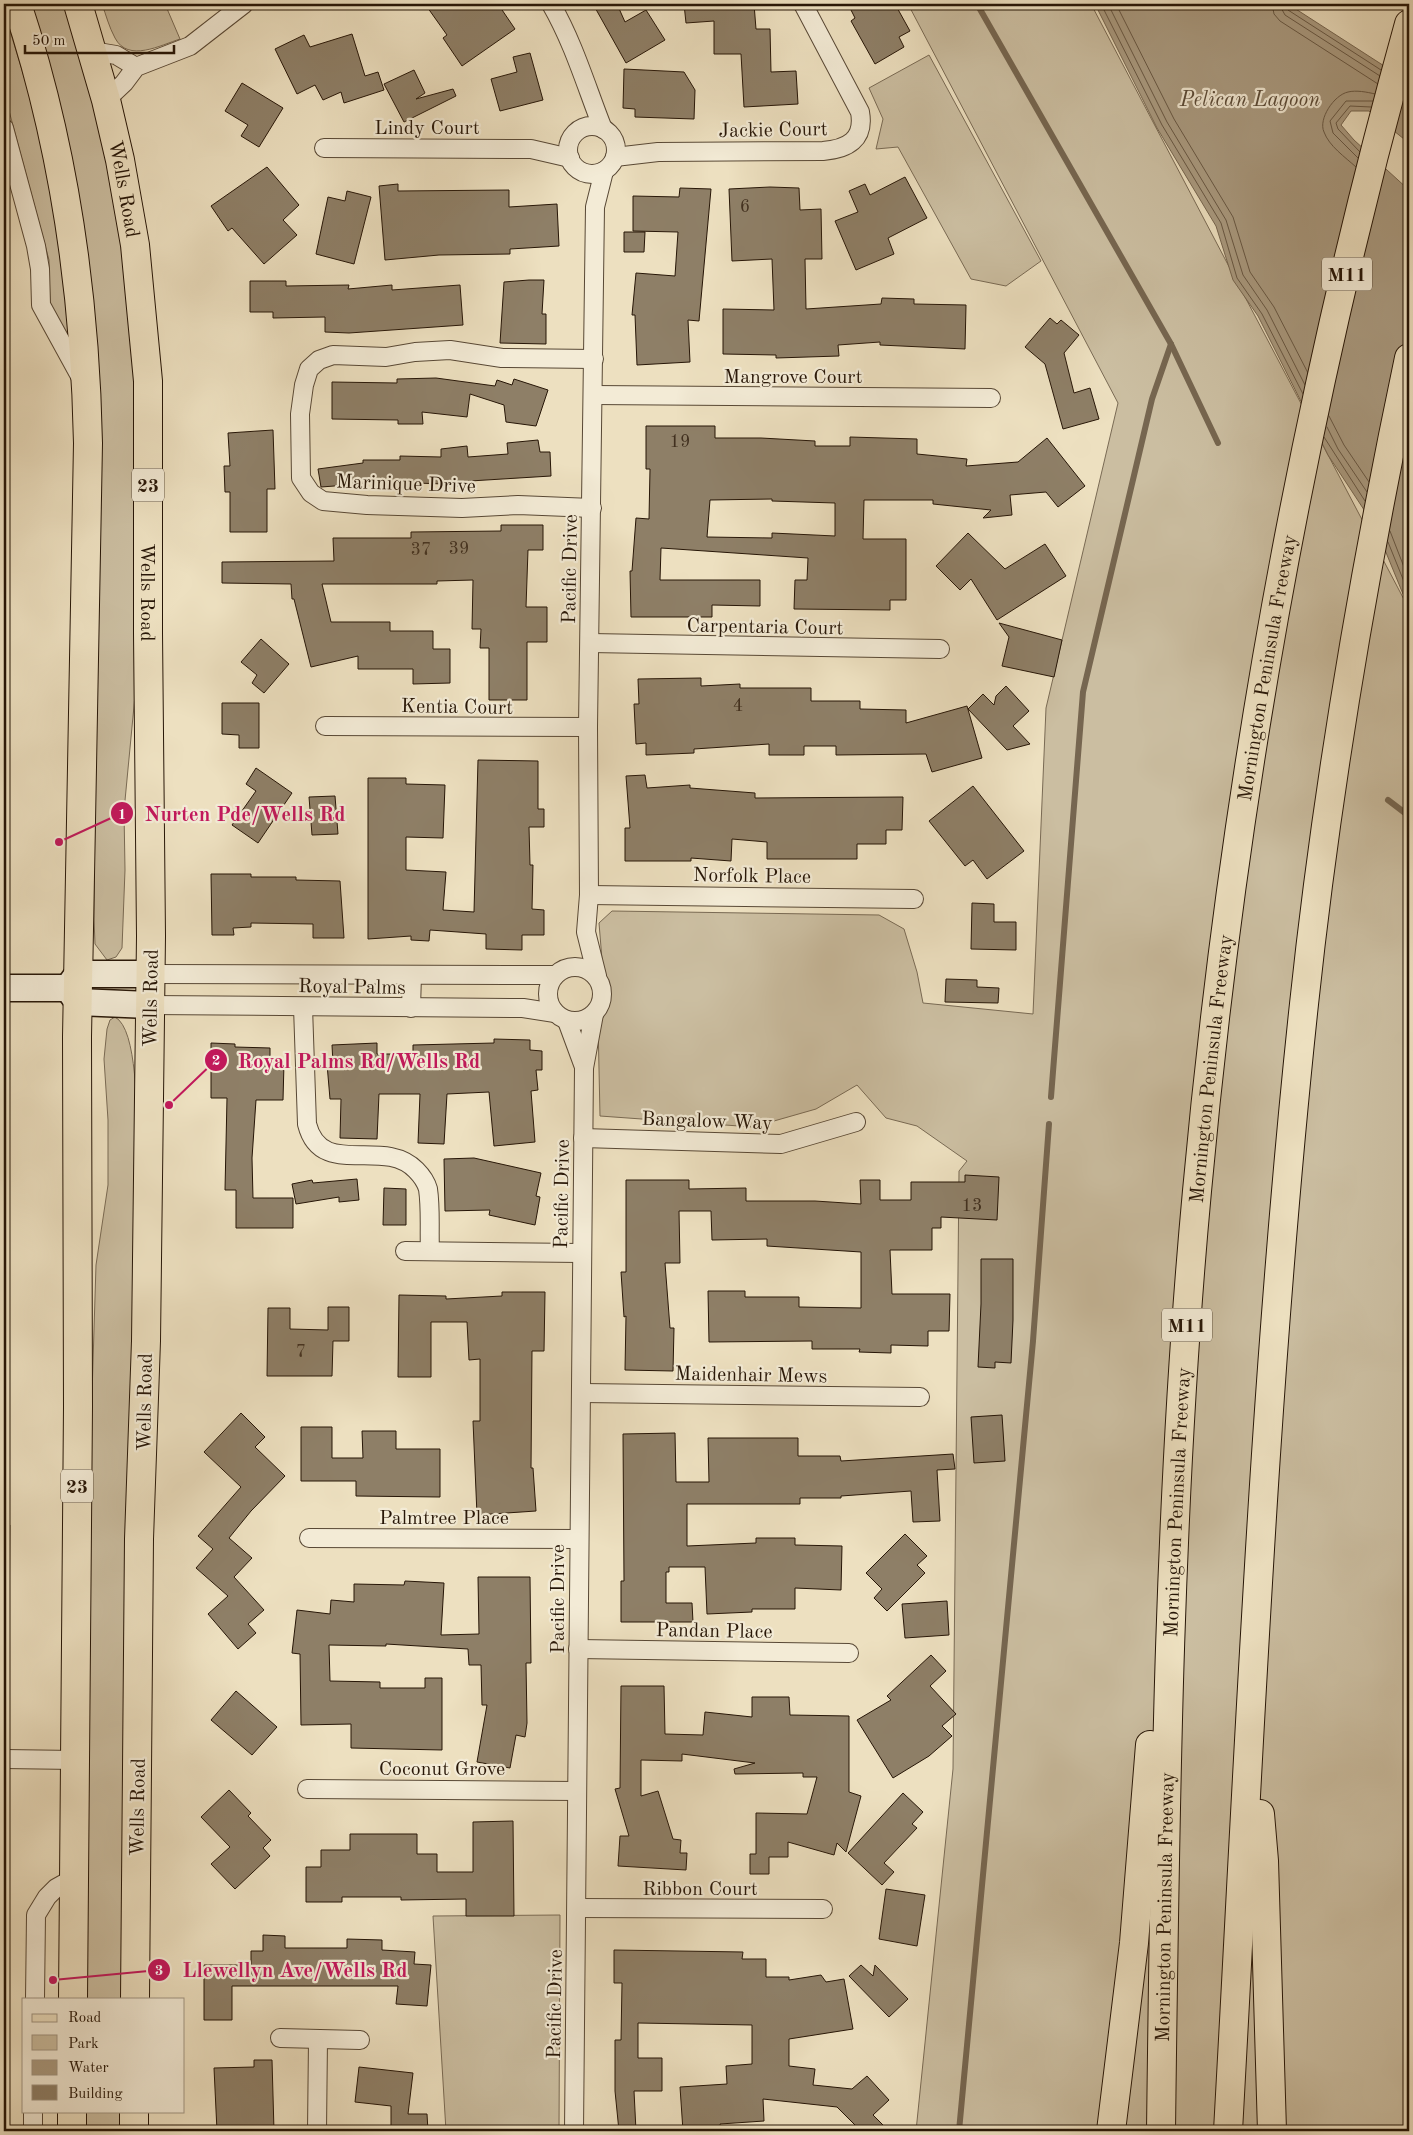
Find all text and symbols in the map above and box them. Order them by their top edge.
scale bar [25,22,174,54]
text: 50 m [32,34,66,49]
water label: Pelican Lagoon [1179,90,1320,111]
street label: Lindy Court [374,119,480,139]
street label: Jackie Court [718,120,828,142]
street label: Wells Road [104,139,142,239]
house number: 6 [740,198,750,216]
road number: M11 [1322,258,1372,290]
street label: Mangrove Court [723,368,863,388]
house number: 19 [670,433,690,451]
road number: 23 [132,468,164,502]
street label: Marinique Drive [336,473,476,497]
street label: Pacific Drive [560,514,582,624]
street label: Mornington Peninsula Freeway [1236,533,1301,803]
house number: 39 [449,540,469,558]
house number: 37 [411,541,431,559]
street label: Wells Road [136,543,156,642]
street label: Carpentaria Court [686,617,844,639]
street label: Kentia Court [401,697,513,719]
house number: 4 [733,697,743,715]
callout: Nurten Pde/Wells Rd [109,795,356,831]
text: Nurten Pde/Wells Rd [144,805,346,826]
text: 1 [118,808,126,823]
street label: Norfolk Place [693,866,811,888]
street label: Mornington Peninsula Freeway [1188,933,1237,1204]
street label: Wells Road [141,949,163,1047]
street label: Royal Palms [298,977,406,999]
callout: Royal Palms Rd/Wells Rd [203,1042,491,1078]
text: Royal Palms Rd/Wells Rd [238,1052,480,1073]
text: 2 [212,1054,220,1069]
street label: Bangalow Way [641,1110,773,1134]
street label: Pacific Drive [552,1139,574,1249]
house number: 13 [962,1197,982,1215]
road number: M11 [1162,1308,1212,1342]
house number: 7 [296,1343,306,1361]
street label: Wells Road [135,1353,157,1451]
street label: Maidenhair Mews [674,1365,827,1387]
street label: Mornington Peninsula Freeway [1162,1366,1195,1638]
road number: 23 [61,1470,93,1502]
street label: Palmtree Place [379,1509,509,1529]
street label: Pacific Drive [549,1544,569,1654]
street label: Pandan Place [655,1621,773,1643]
street label: Wells Road [128,1758,150,1856]
street label: Coconut Grove [379,1760,505,1780]
street label: Mornington Peninsula Freeway [1154,1771,1179,2042]
street label: Ribbon Court [642,1880,758,1900]
street label: Pacific Drive [545,1949,567,2059]
callout: Llewellyn Ave/Wells Rd [147,1952,417,1988]
text: Llewellyn Ave/Wells Rd [182,1961,408,1982]
text: 3 [155,1964,163,1979]
legend [22,1998,185,2112]
text: Road [68,2011,102,2026]
text: Park [68,2037,99,2052]
text: Water [68,2061,109,2076]
text: Building [68,2087,123,2102]

